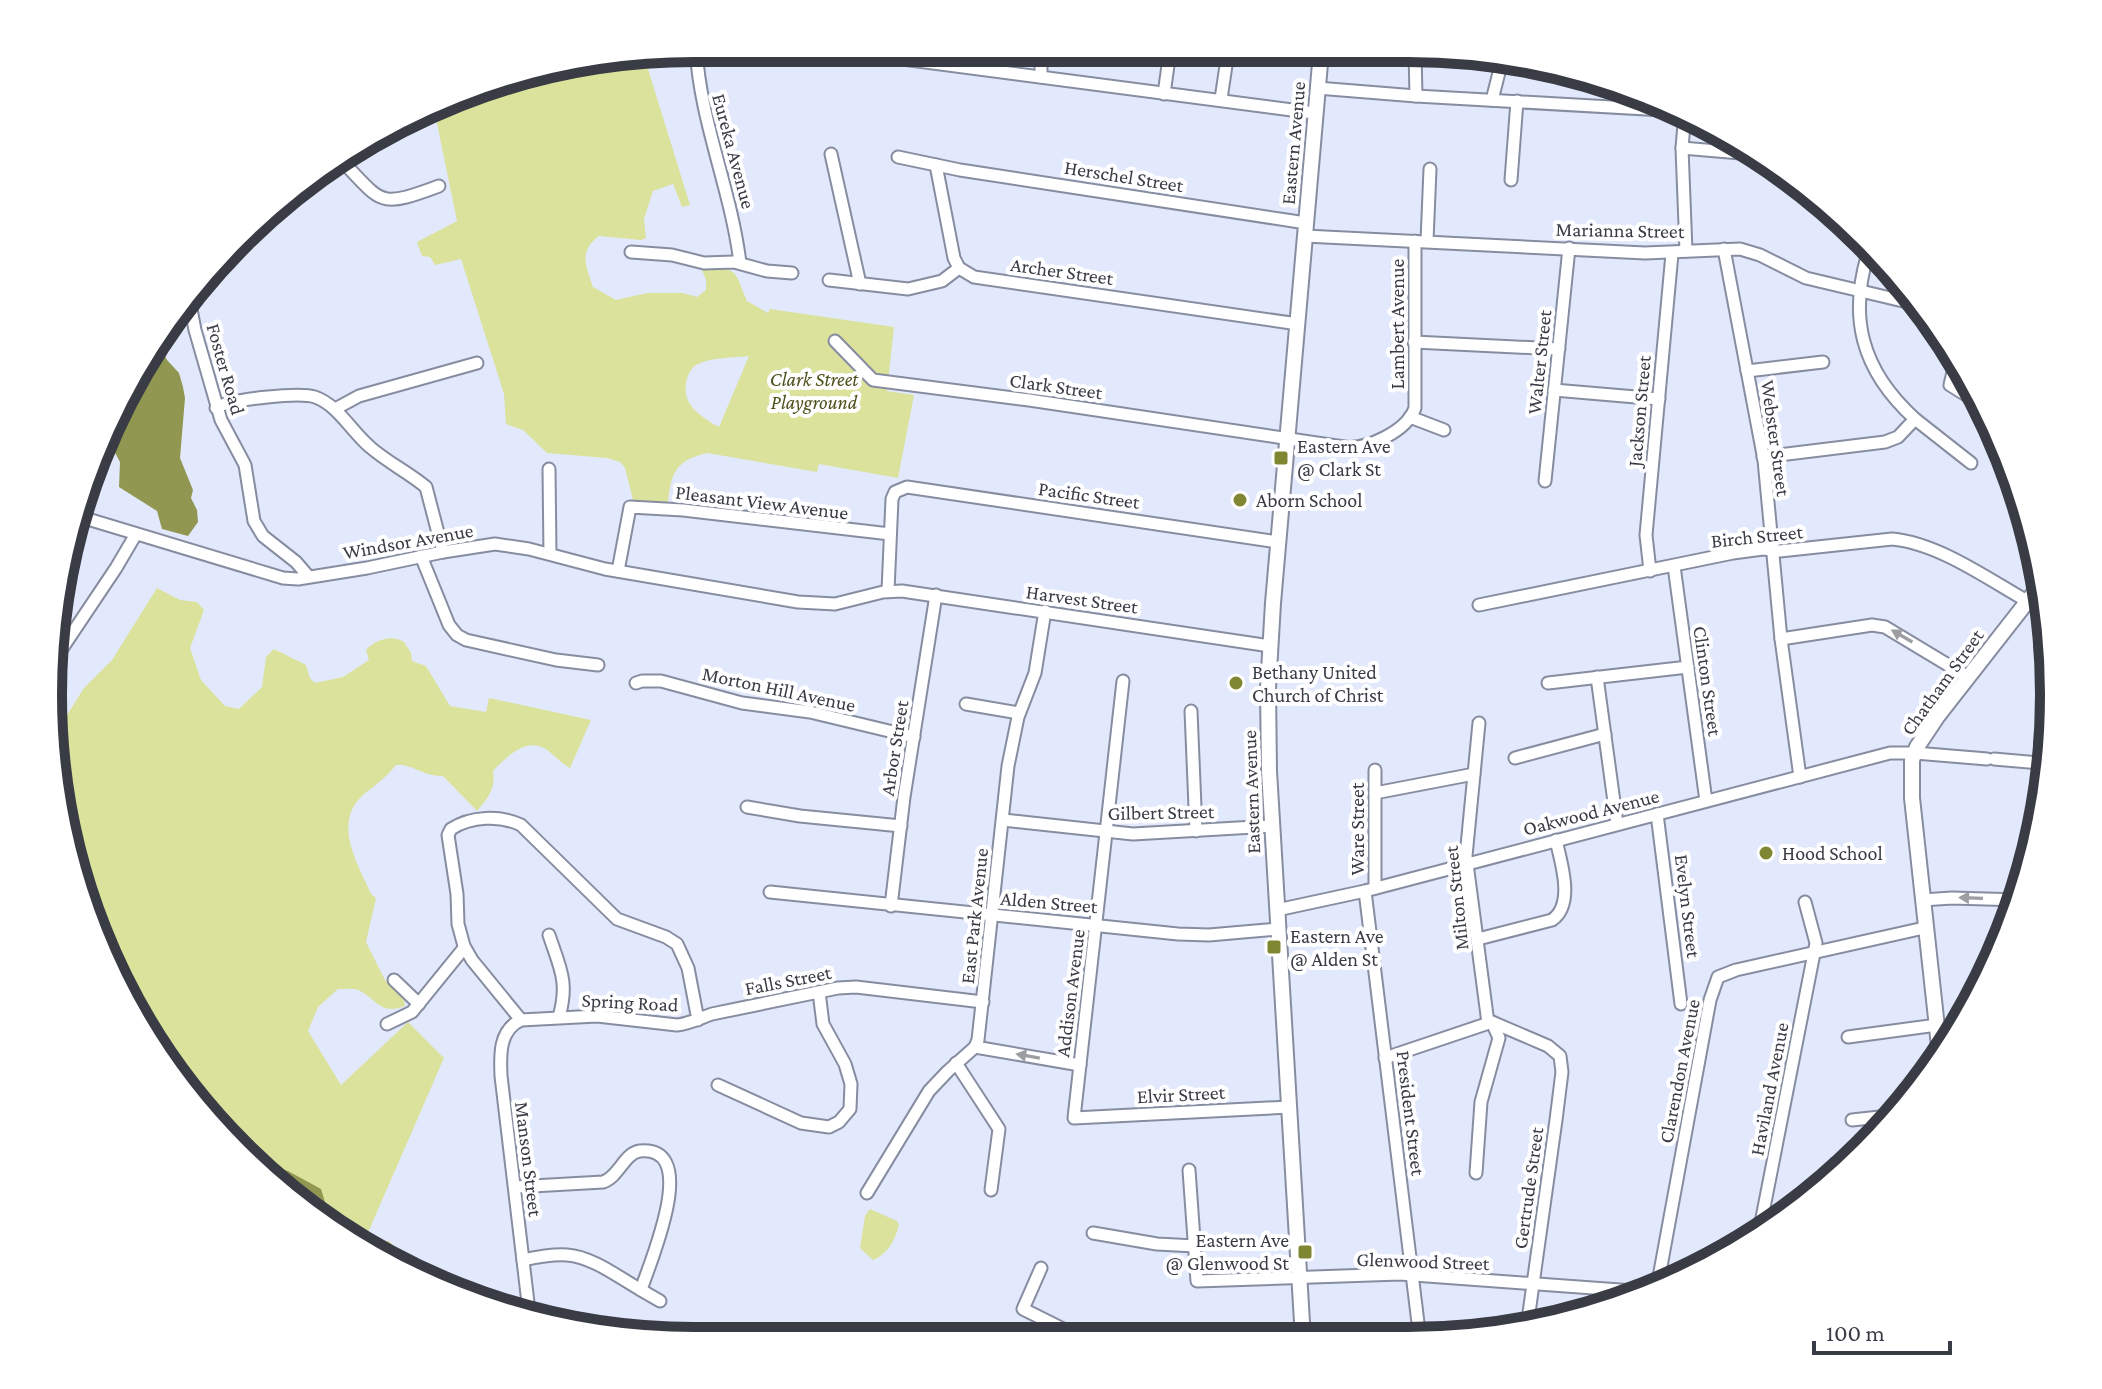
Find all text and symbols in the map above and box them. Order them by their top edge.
street label: Eastern Avenue [1277,80,1309,206]
street label: Eureka Avenue [708,91,760,211]
street label: Herschel Street [1063,156,1186,196]
street label: Marianna Street [1555,218,1685,242]
street label: Archer Street [1009,253,1115,289]
street label: Lambert Avenue [1386,258,1408,389]
street label: Walter Street [1523,308,1555,415]
street label: Foster Road [202,321,250,418]
street label: Jackson Street [1623,354,1656,470]
park label: Clark Street Playground [770,368,859,414]
street label: Clark Street [1008,369,1104,403]
street label: Webster Street [1757,378,1795,498]
place label: Eastern Ave @ Clark St [1297,435,1391,481]
marker: Eastern Ave @ Clark St [1272,449,1290,467]
street label: Pacific Street [1037,477,1141,513]
street label: Pleasant View Avenue [674,480,850,524]
place label: Aborn School [1256,489,1362,511]
marker: Aborn School [1231,491,1249,509]
street label: Windsor Avenue [341,519,475,563]
street label: Birch Street [1710,520,1804,552]
street label: Harvest Street [1025,580,1140,618]
street label: Clinton Street [1689,625,1727,738]
street label: Chatham Street [1896,625,1988,739]
one-way arrow [1891,629,1913,643]
place label: Bethany United Church of Christ [1252,661,1384,706]
street label: Morton Hill Avenue [700,662,858,716]
marker: Bethany United Church of Christ [1227,674,1245,692]
street label: Arbor Street [876,698,912,797]
street label: Eastern Avenue [1238,730,1264,854]
street label: Ware Street [1346,782,1368,875]
street label: Oakwood Avenue [1521,784,1662,840]
street label: Gilbert Street [1108,800,1215,824]
place label: Hood School [1782,842,1883,864]
street label: Milton Street [1440,844,1472,951]
marker: Hood School [1757,844,1775,862]
street label: East Park Avenue [956,847,992,985]
street label: Evelyn Street [1670,853,1705,960]
street label: Alden Street [1000,887,1099,917]
one-way arrow [1958,892,1983,905]
place label: Eastern Ave @ Alden St [1290,925,1384,971]
street label: Addison Avenue [1051,928,1089,1058]
marker: Eastern Ave @ Alden St [1265,938,1283,956]
street label: Falls Street [743,961,833,999]
street label: Spring Road [581,988,679,1017]
street label: Clarendon Avenue [1654,997,1704,1145]
street label: Haviland Avenue [1745,1020,1793,1157]
street label: President Street [1392,1049,1430,1177]
one-way arrow [1015,1050,1040,1062]
street label: Elvir Street [1136,1081,1226,1107]
street label: Manson Street [511,1100,547,1218]
street label: Gertrude Street [1509,1125,1547,1250]
place label: Eastern Ave @ Glenwood St [1166,1229,1289,1275]
marker: Eastern Ave @ Glenwood St [1296,1243,1314,1261]
street label: Glenwood Street [1356,1248,1490,1274]
scale bar [1814,1305,1950,1355]
text: 100 m [1826,1319,1885,1346]

